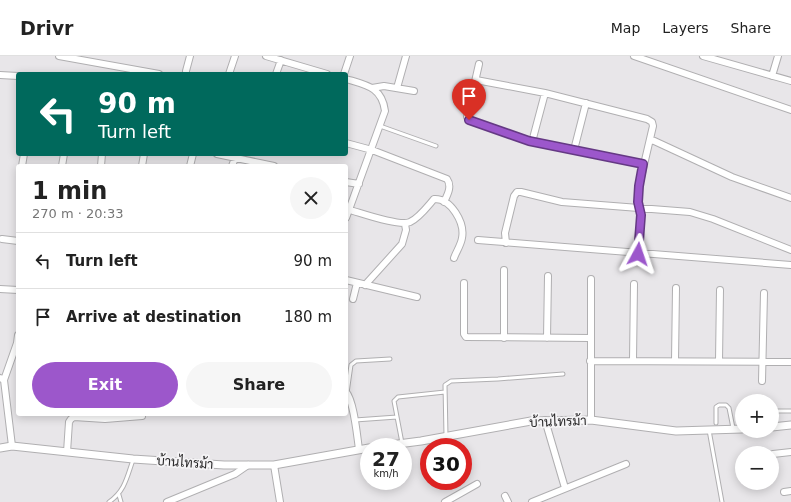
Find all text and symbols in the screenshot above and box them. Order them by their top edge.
text: Drivr [20,17,73,39]
text: Map [611,20,640,36]
text: Layers [662,20,709,36]
text: Share [731,20,771,36]
pin [452,79,486,120]
icon: arrive [458,85,480,107]
text: 90 m [98,87,176,120]
icon: left [32,88,84,140]
text: Turn left [98,121,171,142]
text: 1 min [32,177,107,205]
button: close [290,177,332,219]
text: 270 m · 20:33 [32,206,123,221]
position arrow [617,233,659,275]
icon: left [32,250,54,272]
text: Turn left [66,252,138,270]
text: 90 m [294,252,332,270]
icon: arrive [32,306,54,328]
text: Arrive at destination [66,308,241,326]
text: 180 m [284,308,332,326]
button: Exit [32,362,178,408]
button: Share [186,362,332,408]
map controls [735,394,779,490]
button: + [735,394,779,438]
street label: บ้านไทรม้า [529,411,587,430]
speed limit sign: 30 [420,438,472,490]
button: − [735,446,779,490]
text: 27 [372,447,400,471]
street label: บ้านไทรม้า [156,451,214,472]
text: km/h [373,468,399,479]

